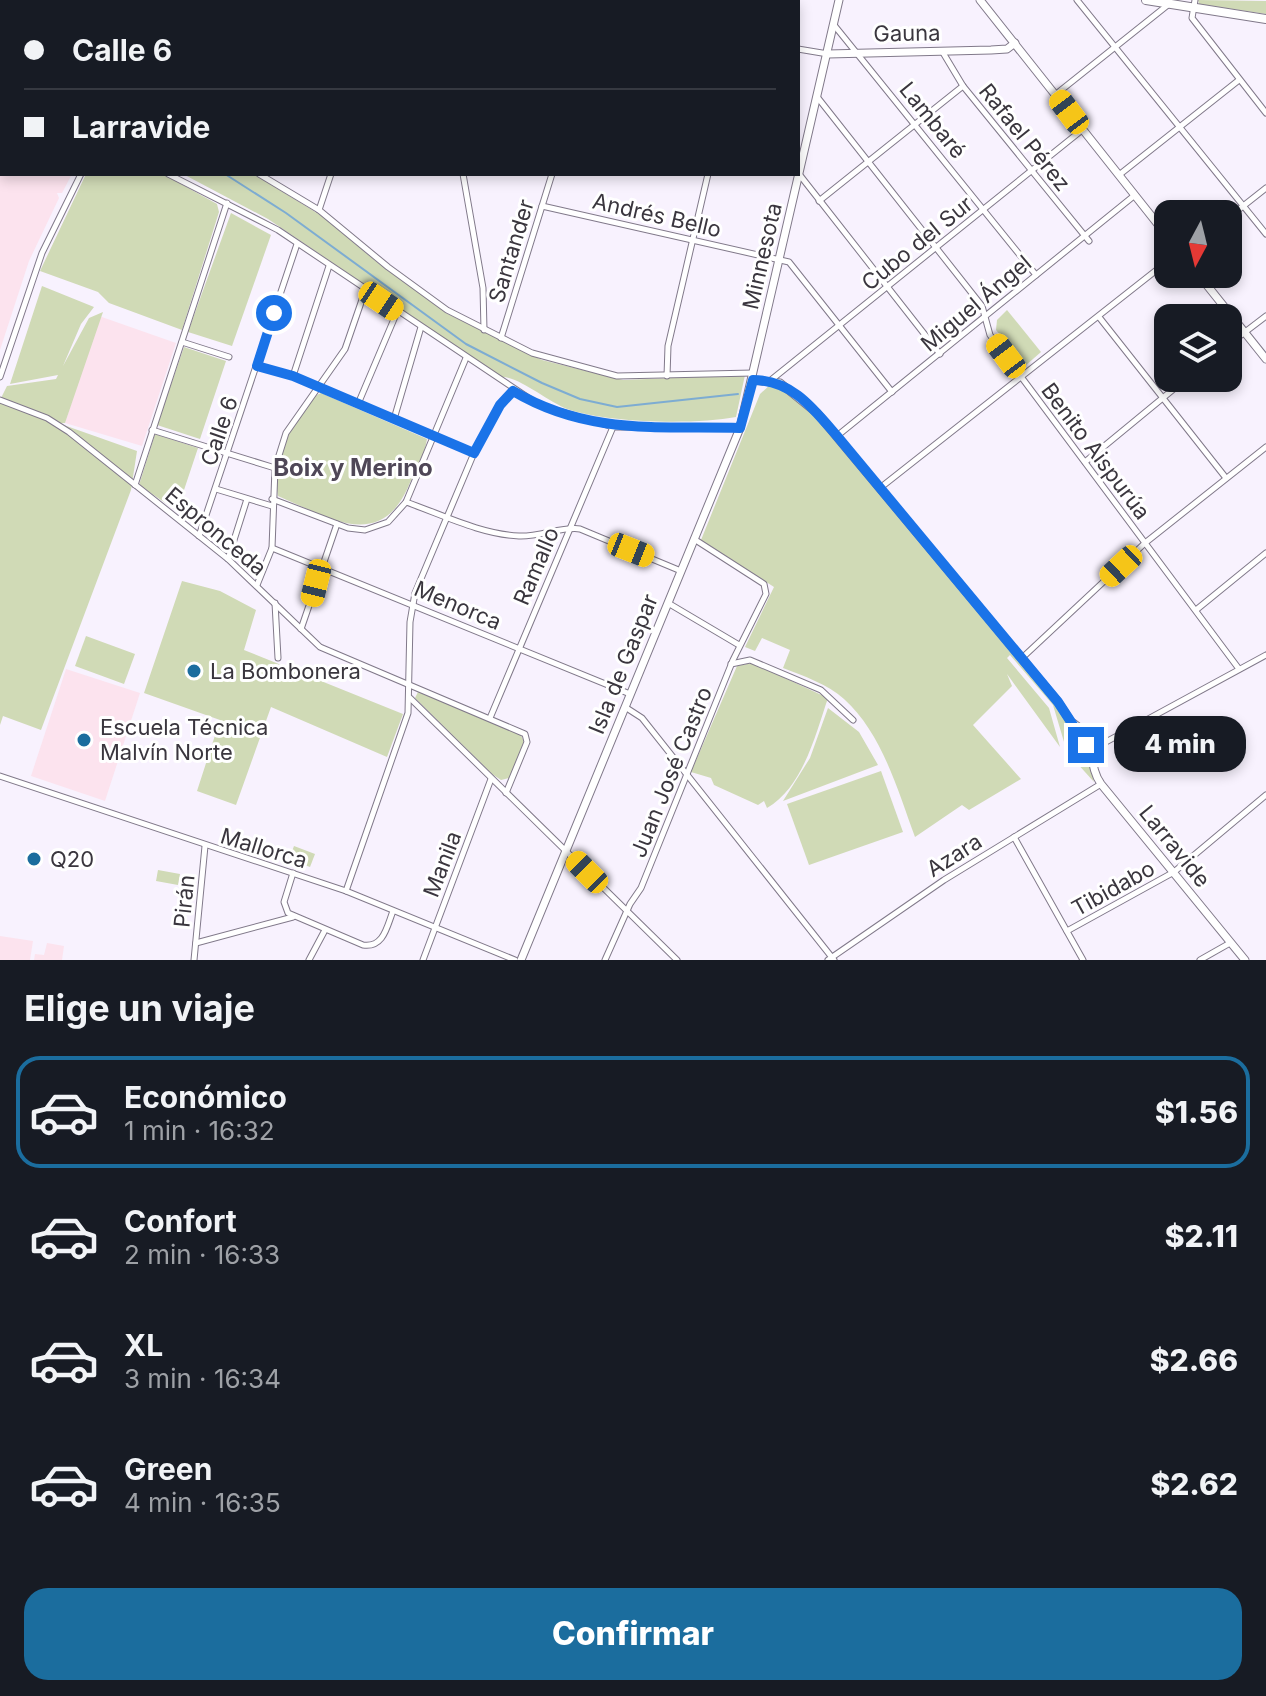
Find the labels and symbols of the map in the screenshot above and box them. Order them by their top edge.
street label: Gauna [873,19,941,47]
street label: Lambaré [894,77,972,163]
street label: Rafael Pérez [974,78,1076,196]
car [1045,86,1093,138]
street label: Andrés Bello [590,188,724,242]
street label: Cubo del Sur [856,190,978,296]
street label: Santander [483,196,539,306]
street label: Minnesota [737,200,787,312]
north arrow [1154,200,1242,288]
street label: Miguel Ángel [916,249,1036,357]
car [354,278,408,324]
route start [256,295,292,331]
car [982,330,1030,382]
street label: Benito Aispurúa [1036,378,1156,524]
street label: Calle 6 [195,393,243,469]
district label: Boix y Merino [273,453,433,482]
street label: Espronceda [160,481,272,581]
street label: Ramallo [508,523,564,609]
car [604,530,658,570]
car [1095,541,1147,591]
car [299,557,333,609]
street label: Menorca [411,575,505,635]
street label: Isla de Gaspar [583,590,663,738]
place label: La Bombonera [210,658,361,684]
marker: La Bombonera [185,662,203,680]
street label: Juan José Castro [625,683,717,861]
place label: Escuela Técnica Malvín Norte [100,714,268,765]
callout: 4 min [1114,717,1246,773]
route end [1068,727,1104,763]
marker: Escuela Técnica Malvín Norte [75,731,93,749]
street label: Larravide [1134,800,1216,892]
street label: Mallorca [218,823,310,873]
street label: Manila [418,827,466,901]
street label: Azara [922,828,986,882]
place label: Q20 [50,846,94,872]
car [562,847,612,897]
marker: Q20 [25,850,43,868]
street label: Tibidabo [1067,855,1159,921]
street label: Pirán [168,873,200,929]

